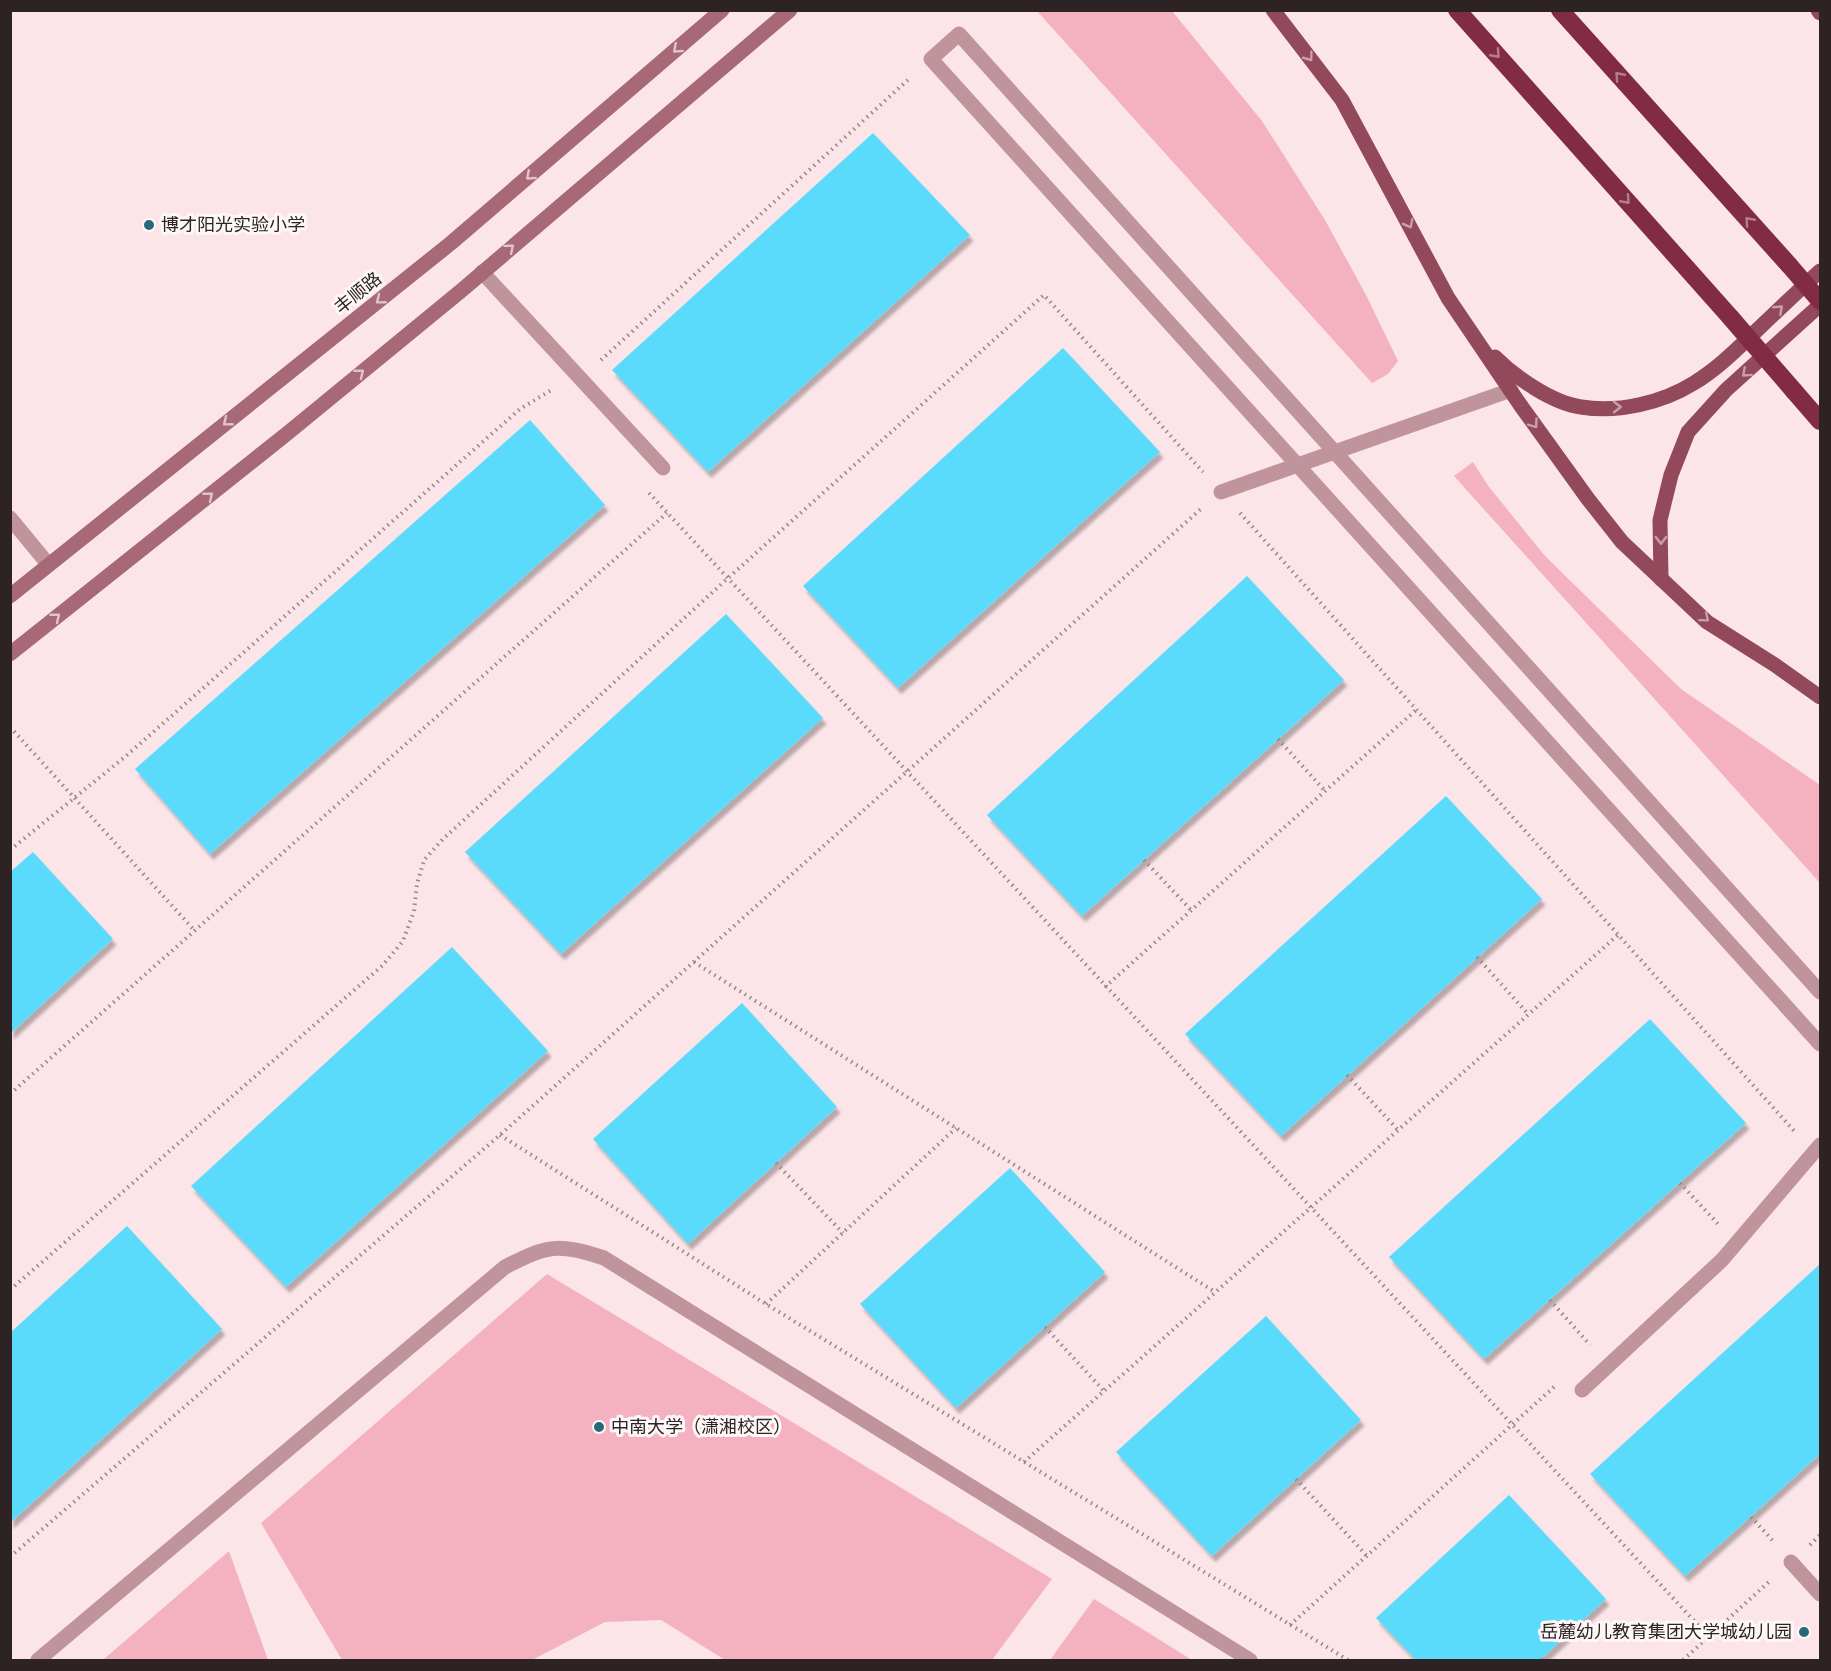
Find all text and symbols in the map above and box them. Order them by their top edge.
one-way arrow [673,41,684,52]
one-way arrow [1489,47,1500,58]
one-way arrow [1301,50,1312,61]
one-way arrow [1615,73,1626,83]
one-way arrow [526,169,537,180]
one-way arrow [1619,193,1630,204]
place label: 博才阳光实验小学 [161,214,305,236]
one-way arrow [1401,217,1413,228]
marker: 博才阳光实验小学 [142,218,156,232]
one-way arrow [1745,218,1756,228]
one-way arrow [503,245,514,256]
street label: 丰顺路 [330,267,386,319]
one-way arrow [375,293,386,304]
one-way arrow [1773,305,1783,316]
one-way arrow [1742,366,1753,377]
one-way arrow [353,369,364,380]
one-way arrow [1612,401,1621,413]
one-way arrow [223,414,234,425]
one-way arrow [1527,418,1538,429]
one-way arrow [202,492,213,503]
one-way arrow [1654,535,1667,544]
one-way arrow [1698,611,1709,622]
one-way arrow [49,613,60,624]
place label: 中南大学（潇湘校区） [611,1416,791,1438]
marker: 中南大学（潇湘校区） [592,1420,606,1434]
place label: 岳麓幼儿教育集团大学城幼儿园 [1540,1621,1792,1643]
marker: 岳麓幼儿教育集团大学城幼儿园 [1797,1625,1811,1639]

